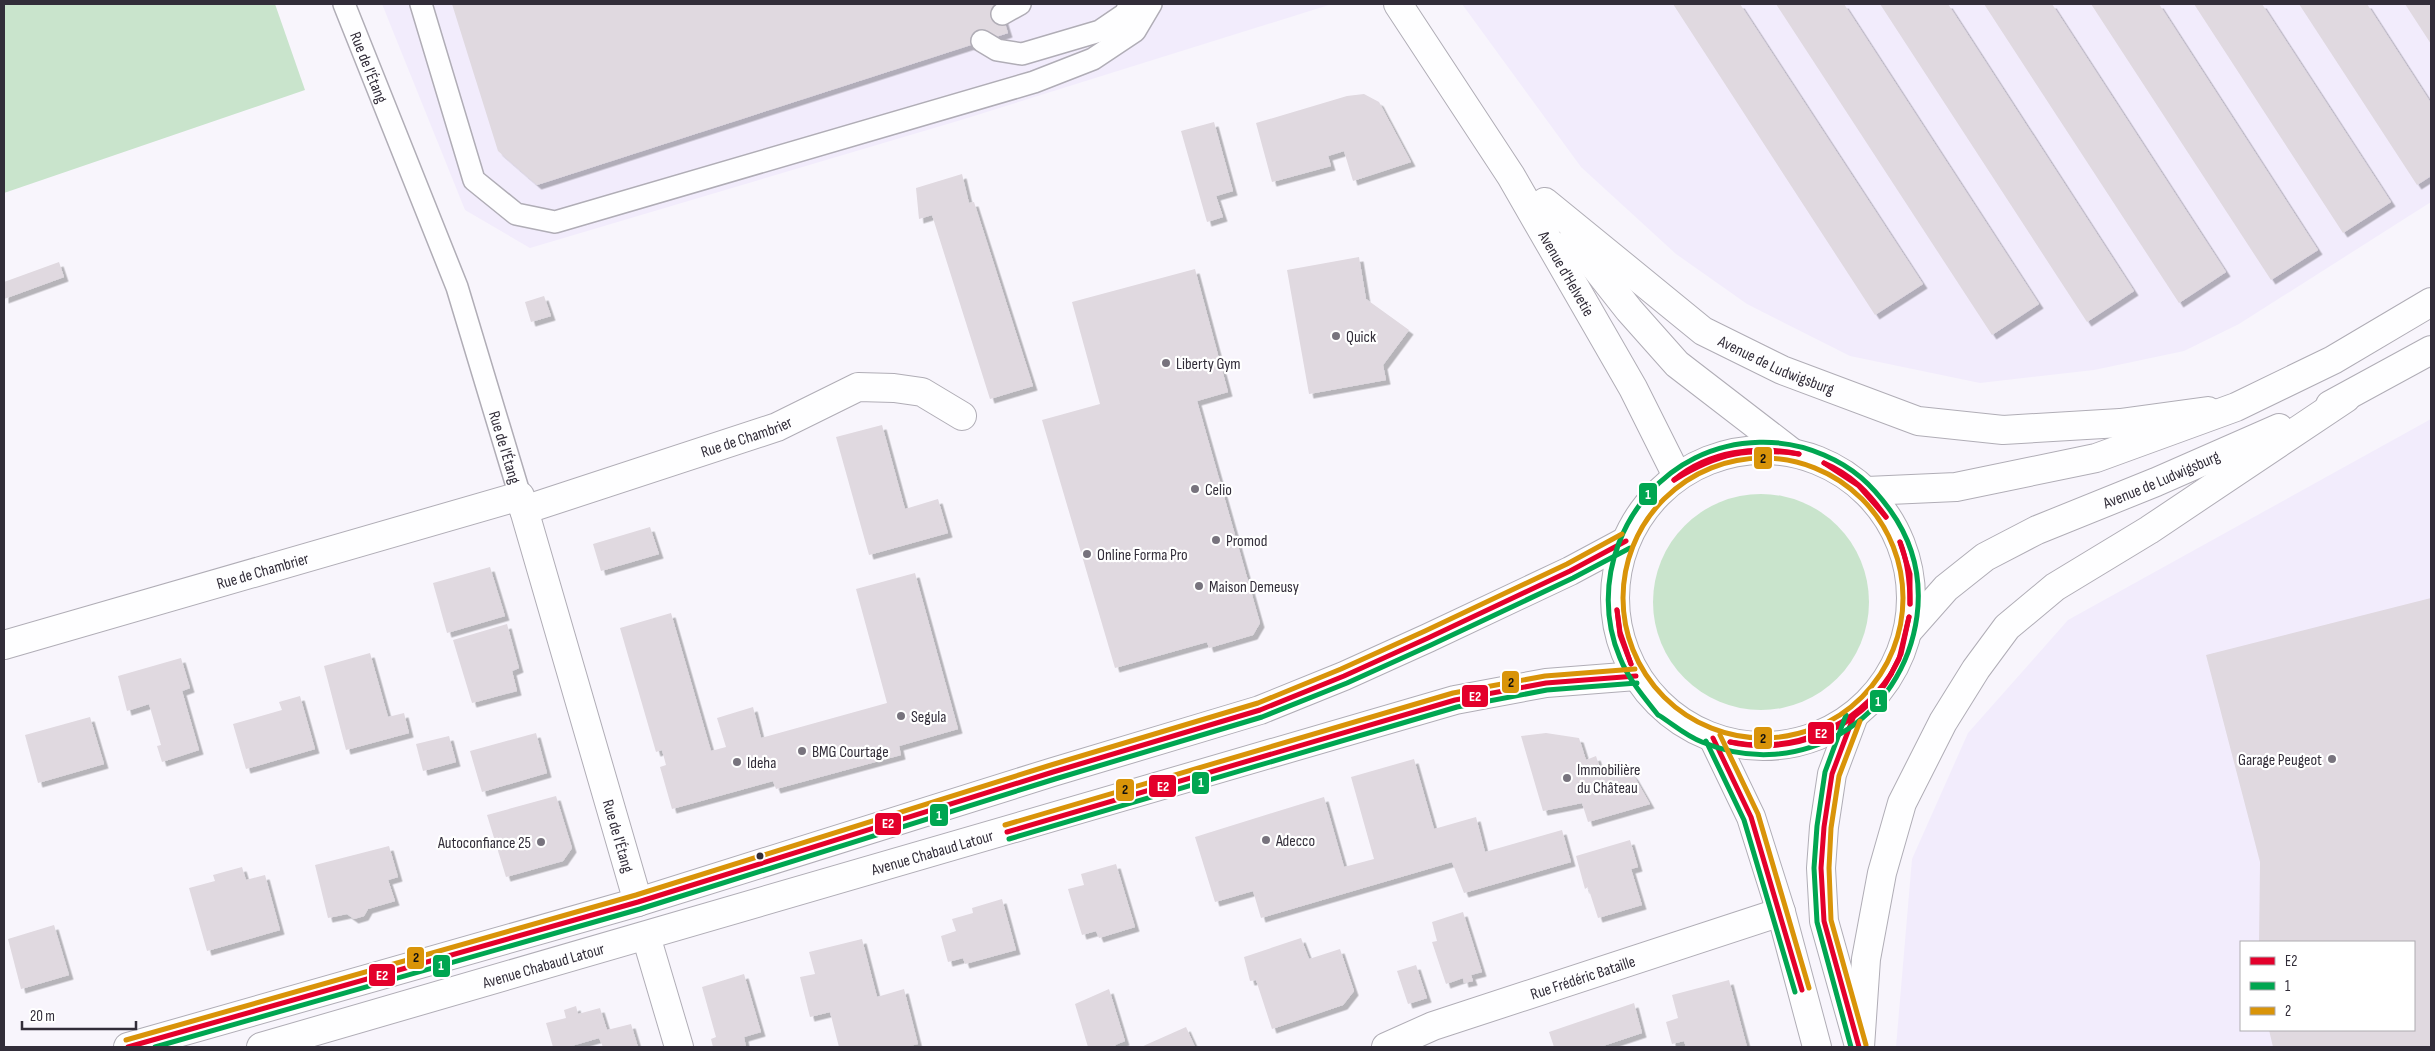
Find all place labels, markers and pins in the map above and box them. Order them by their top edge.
place label: Quick [1346,328,1376,347]
marker: Quick [1330,330,1342,342]
place label: Liberty Gym [1176,355,1241,374]
marker: Liberty Gym [1160,357,1172,369]
place label: Celio [1205,481,1232,500]
marker: Celio [1189,483,1201,495]
place label: Promod [1226,532,1267,551]
marker: Promod [1210,534,1222,546]
place label: Online Forma Pro [1097,546,1188,565]
marker: Online Forma Pro [1081,548,1093,560]
place label: Maison Demeusy [1209,578,1299,597]
marker: Maison Demeusy [1193,580,1205,592]
place label: Segula [911,708,947,727]
marker: Segula [895,710,907,722]
place label: BMG Courtage [812,743,889,762]
marker: BMG Courtage [796,745,808,757]
place label: Garage Peugeot [2238,751,2322,770]
marker: Garage Peugeot [2326,753,2338,765]
place label: Ideha [747,754,776,773]
marker: Ideha [731,756,743,768]
place label: Immobilière du Château [1577,761,1641,798]
marker: Immobilière du Château [1561,772,1573,784]
place label: Adecco [1275,832,1315,851]
place label: Autoconfiance 25 [437,834,531,853]
marker: Adecco [1260,834,1272,846]
marker: Autoconfiance 25 [535,836,547,848]
unlabelled marker [755,851,765,861]

